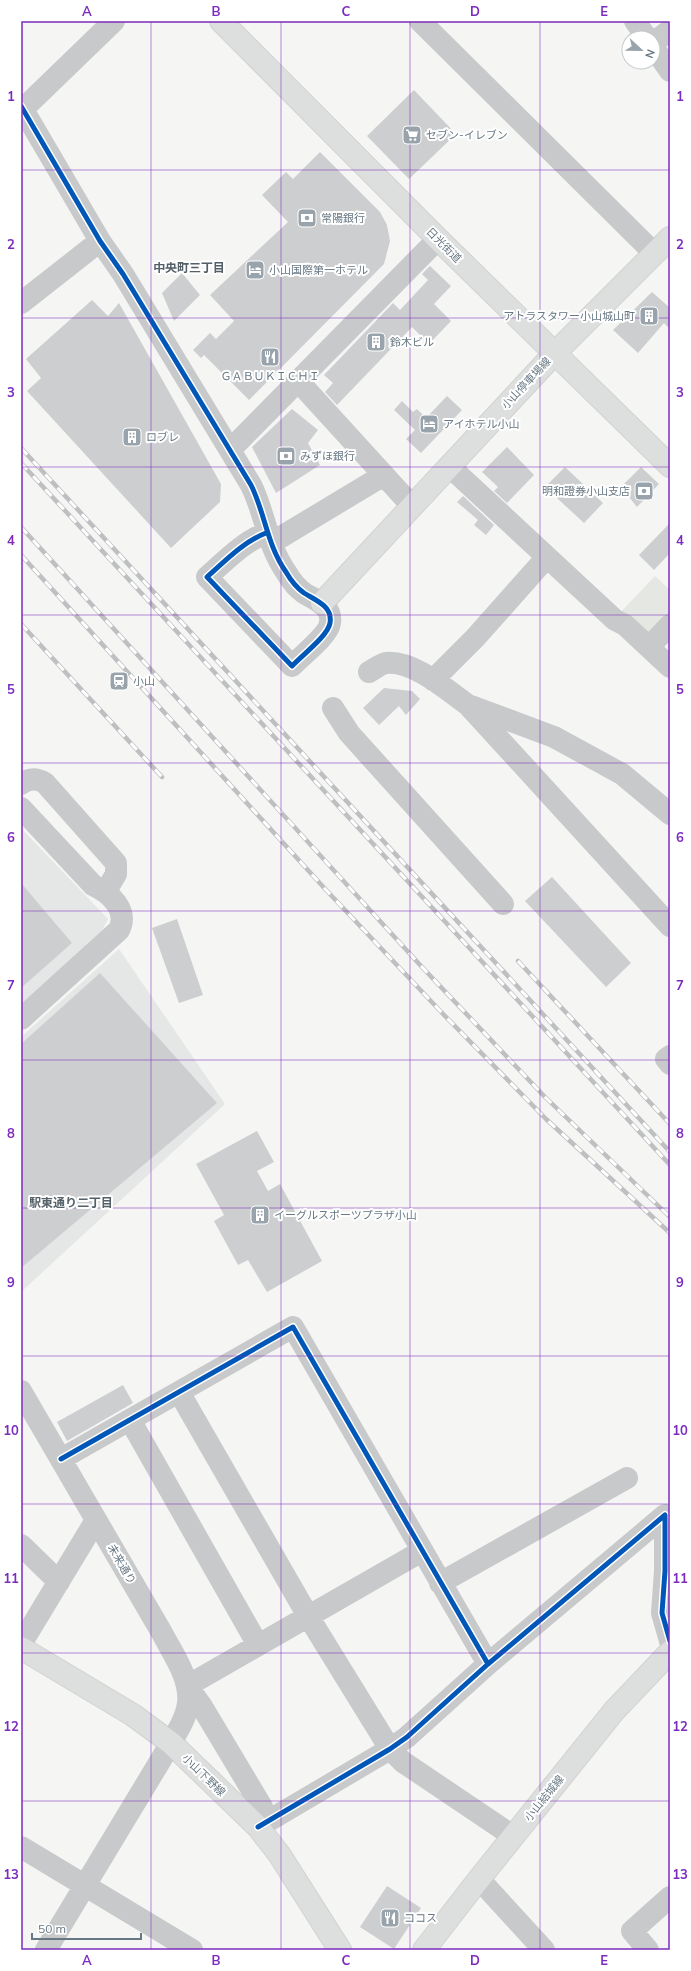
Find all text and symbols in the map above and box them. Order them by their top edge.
text: A [82,3,92,19]
text: B [212,3,221,19]
text: C [342,3,351,19]
text: D [470,3,480,19]
text: E [600,3,608,19]
north arrow [621,30,661,70]
text: N [642,47,658,60]
text: 1 [7,88,15,104]
text: 1 [676,88,684,104]
supermarket icon: セブン-イレブン [401,124,423,146]
place label: セブン-イレブン [426,128,508,142]
bank icon: 常陽銀行 [296,207,318,229]
place label: 常陽銀行 [321,211,365,225]
street label: 日光街道 [423,224,465,266]
text: 2 [7,236,15,252]
text: 2 [676,236,684,252]
hotel icon: 小山国際第一ホテル [244,259,266,281]
district label: 中央町三丁目 [153,260,225,275]
place label: 小山国際第一ホテル [269,263,368,277]
building icon: アトラスタワー小山城山町 [638,305,660,327]
place label: アトラスタワー小山城山町 [503,309,635,323]
building icon: 鈴木ビル [365,331,387,353]
place label: 鈴木ビル [390,335,434,349]
restaurant icon: ＧＡＢＵＫＩＣＨＩ [259,346,281,368]
street label: 小山停車場線 [498,354,554,412]
place label: ＧＡＢＵＫＩＣＨＩ [221,369,320,383]
text: 3 [7,384,15,400]
text: 3 [676,384,684,400]
hotel icon: アイホテル小山 [418,413,440,435]
place label: アイホテル小山 [443,417,519,431]
building icon: ロブレ [121,426,143,448]
place label: ロブレ [146,430,179,444]
bank icon: みずほ銀行 [275,445,297,467]
place label: みずほ銀行 [300,449,355,463]
bank icon: 明和證券小山支店 [633,480,655,502]
place label: 明和證券小山支店 [542,484,630,498]
text: 4 [7,532,15,548]
text: 4 [676,532,684,548]
station icon: 小山 [108,670,130,692]
place label: 小山 [133,674,155,688]
text: 5 [7,681,15,697]
text: 5 [676,681,684,697]
text: 6 [7,829,15,845]
text: 6 [676,829,684,845]
text: 7 [7,977,15,993]
text: 7 [676,977,684,993]
text: 8 [7,1125,15,1141]
text: 8 [676,1125,684,1141]
district label: 駅東通り二丁目 [29,1195,113,1210]
building icon: イーグルスポーツプラザ小山 [249,1204,271,1226]
place label: イーグルスポーツプラザ小山 [274,1208,417,1222]
text: 9 [7,1274,15,1290]
text: 9 [676,1274,684,1290]
text: 10 [3,1422,19,1438]
text: 10 [672,1422,688,1438]
street label: 未来通り [105,1541,139,1587]
text: 11 [3,1570,19,1586]
text: 11 [672,1570,688,1586]
text: 12 [3,1718,19,1734]
text: 12 [672,1718,688,1734]
street label: 小山下野線 [179,1751,229,1799]
street label: 小山結城線 [521,1772,567,1824]
text: 13 [3,1866,19,1882]
text: 13 [672,1866,688,1882]
restaurant icon: ココス [379,1907,401,1929]
place label: ココス [404,1911,437,1925]
scale bar [32,1915,141,1941]
text: 50 m [38,1921,66,1936]
text: A [82,1952,92,1968]
text: B [212,1952,221,1968]
text: C [342,1952,351,1968]
text: D [470,1952,480,1968]
text: E [600,1952,608,1968]

